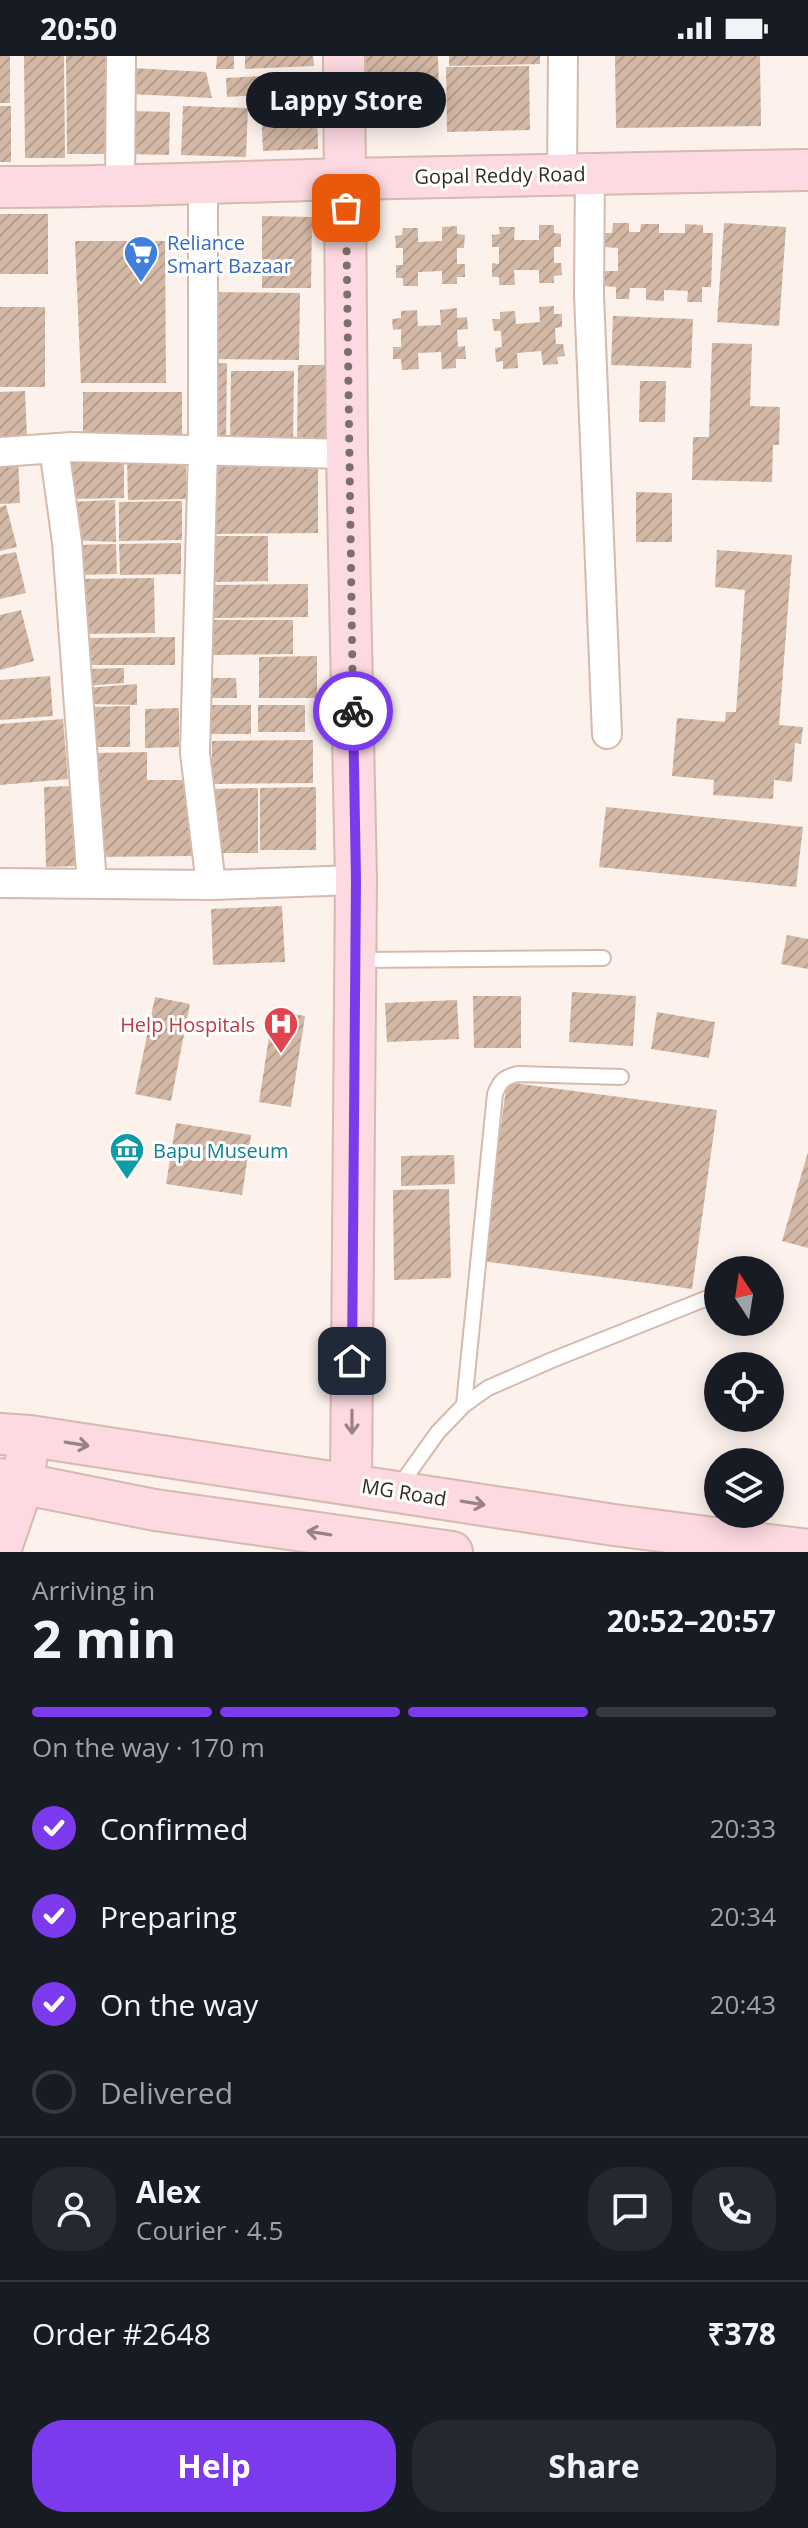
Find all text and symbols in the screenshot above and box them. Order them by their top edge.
text: 20:50 [40,8,117,49]
callout: Lappy Store [246,72,446,128]
text: Lappy Store [269,82,423,118]
street label: Gopal Reddy Road [414,160,586,190]
pin [312,174,380,242]
icon: bag [324,186,368,230]
place label: Reliance Smart Bazaar [167,229,292,279]
supermarket icon: Reliance Smart Bazaar [122,234,160,284]
courier [313,671,393,751]
icon: bike [331,689,375,733]
hospital icon: Help Hospitals [262,1005,300,1055]
place label: Help Hospitals [120,1011,255,1038]
museum icon: Bapu Museum [108,1131,146,1181]
place label: Bapu Museum [153,1137,289,1164]
north arrow [704,1256,784,1336]
map controls [704,1256,784,1528]
pin [318,1327,386,1395]
icon: home [330,1339,374,1383]
button: locate [704,1352,784,1432]
one-way arrow [344,1408,360,1435]
one-way arrow [64,1437,90,1452]
button: layers [704,1448,784,1528]
street label: MG Road [360,1472,448,1512]
one-way arrow [460,1496,485,1511]
one-way arrow [307,1525,332,1540]
text: Arriving in [32,1572,155,1608]
text: 20:52–20:57 [607,1600,776,1641]
text: 2 min [32,1602,176,1673]
text: On the way · 170 m [32,1729,265,1765]
icon: check [32,1806,76,1850]
text: Confirmed [100,1808,248,1849]
text: 20:33 [710,1810,776,1846]
icon: check [32,1894,76,1938]
text: Preparing [100,1896,237,1937]
text: 20:34 [710,1898,776,1934]
icon: check [32,1982,76,2026]
text: On the way [100,1984,258,2025]
text: 20:43 [710,1986,776,2022]
text: Delivered [100,2072,233,2113]
button: person [32,2167,116,2251]
button: chat [588,2167,672,2251]
button: phone [692,2167,776,2251]
text: Alex [136,2171,201,2212]
text: Courier · 4.5 [136,2212,283,2248]
text: Order #2648 [32,2313,211,2354]
text: ₹378 [707,2313,776,2354]
button: Help [32,2420,396,2512]
button: Share [412,2420,776,2512]

